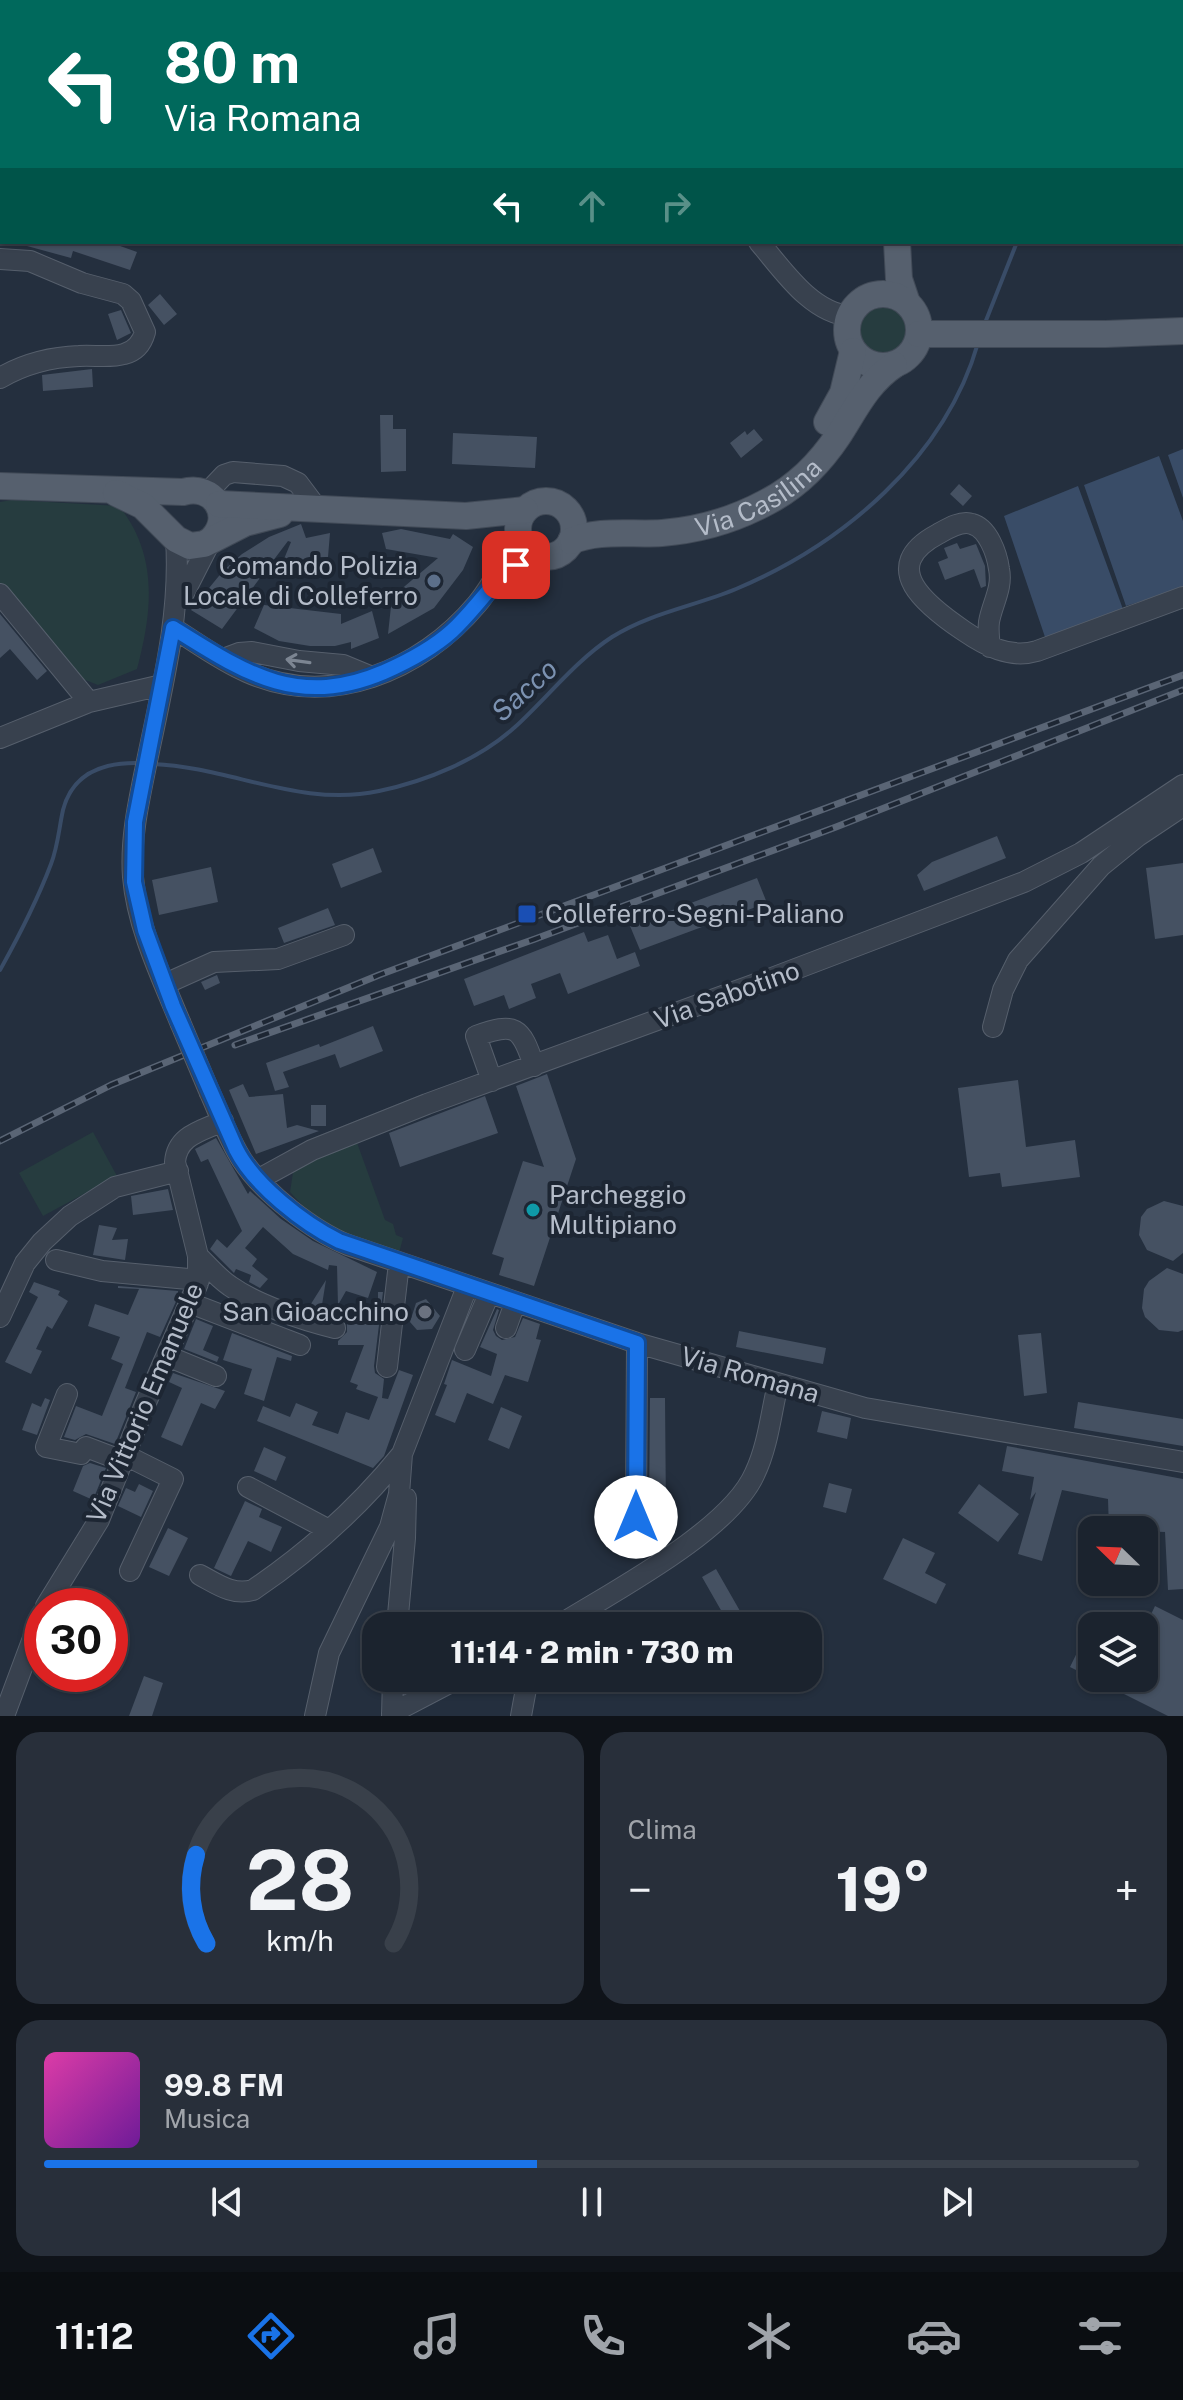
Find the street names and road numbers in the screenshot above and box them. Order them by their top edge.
street label: Via Casilina [692,452,828,543]
street label: Via Sabotino [650,954,804,1035]
street label: Via Vittorio Emanuele [80,1278,209,1528]
street label: Via Romana [677,1340,823,1409]

